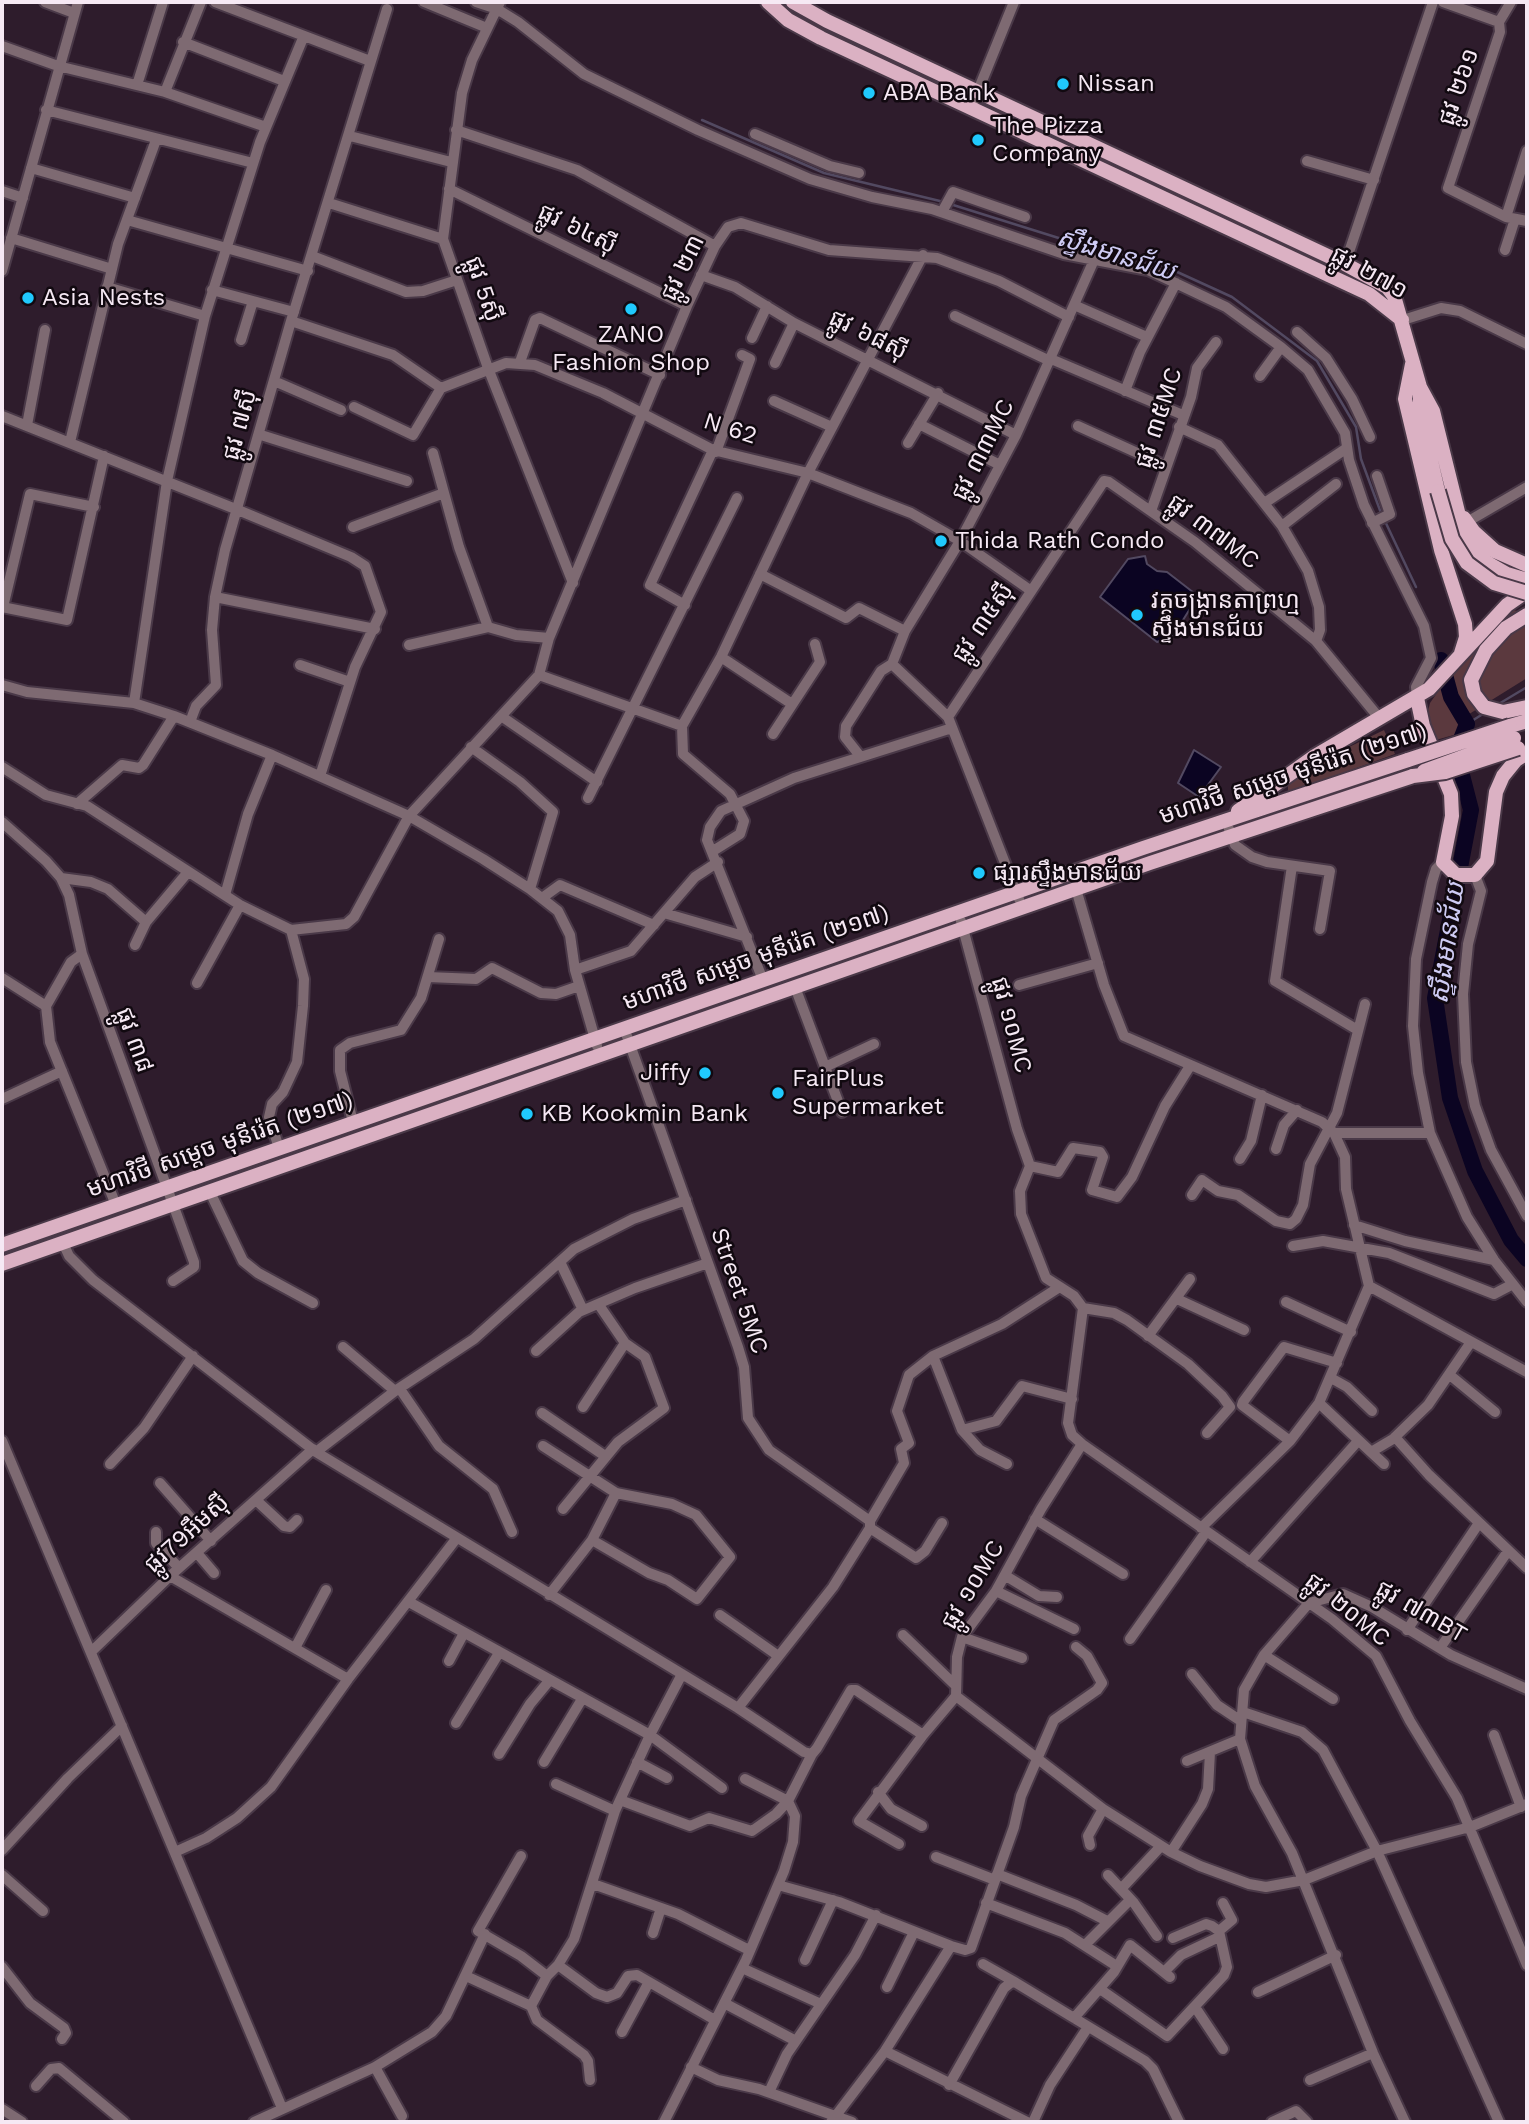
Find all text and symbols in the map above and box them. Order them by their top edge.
street label: ផ្លូវ ២៦១ [1432,45,1486,129]
place label: Nissan [1077,70,1155,98]
marker: Nissan [1055,76,1071,92]
place label: ABA Bank [883,79,996,107]
marker: ABA Bank [861,85,877,101]
place label: The Pizza Company [992,112,1103,168]
marker: The Pizza Company [970,132,986,148]
street label: ផ្លូវ ៦៤ស៊ី [533,198,621,260]
water label: ស្ទឹងមានជ័យ [1053,222,1179,288]
street label: ផ្លូវ ២៣ [655,230,711,306]
street label: ផ្លូវ ២៧១ [1326,240,1412,306]
street label: ផ្លូវ 5ស៊ី [458,252,508,326]
place label: Asia Nests [42,284,165,312]
marker: Asia Nests [20,290,36,306]
marker: ZANO Fashion Shop [623,301,639,317]
street label: ផ្លូវ ៦៨ស៊ី [824,304,912,366]
place label: ZANO Fashion Shop [552,321,710,377]
street label: ផ្លូវ ៣៥MC [1129,364,1189,472]
street label: ផ្លូវ ៧ស៊ី [217,386,263,464]
street label: ផ្លូវ ៣៣MC [945,395,1021,505]
street label: N 62 [700,407,760,451]
street label: ផ្លូវ ៣៧MC [1161,488,1265,576]
place label: Thida Rath Condo [955,527,1164,555]
marker: Thida Rath Condo [933,533,949,549]
street label: ផ្លូវ ៣៥ស៊ី [946,578,1020,668]
place label: វត្តចង្ក្រានតាព្រហ្ម ស្ទឹងមានជ័យ [1151,587,1300,643]
marker: វត្តចង្ក្រានតាព្រហ្ម ស្ទឹងមានជ័យ [1129,607,1145,623]
street label: មហាវិថី សម្តេច មុនីរ៉េត (២១៧) [1156,717,1430,831]
place label: ផ្សារស្ទឹងមានជ័យ [993,859,1142,887]
marker: ផ្សារស្ទឹងមានជ័យ [971,865,987,881]
water label: ស្ទឹងមានជ័យ [1424,880,1472,1006]
street label: មហាវិថី សម្តេច មុនីរ៉េត (២១៧) [619,899,893,1017]
street label: ផ្លូវ ១០MC [984,974,1038,1076]
street label: ផ្លូវ ៣៨ [109,1004,159,1076]
place label: Jiffy [640,1059,691,1087]
marker: Jiffy [697,1065,713,1081]
place label: FairPlus Supermarket [792,1065,944,1121]
marker: FairPlus Supermarket [770,1085,786,1101]
street label: មហាវិថី សម្តេច មុនីរ៉េត (២១៧) [83,1086,357,1204]
place label: KB Kookmin Bank [541,1100,748,1128]
marker: KB Kookmin Bank [519,1106,535,1122]
street label: Street 5MC [704,1224,774,1358]
street label: ផ្លូវ79អឹមស៊ី [139,1488,235,1580]
street label: ផ្លូវ ១០MC [935,1535,1011,1635]
street label: ផ្លូវ ២០MC [1298,1567,1396,1653]
street label: ផ្លូវ ៧៣BT [1370,1574,1472,1650]

